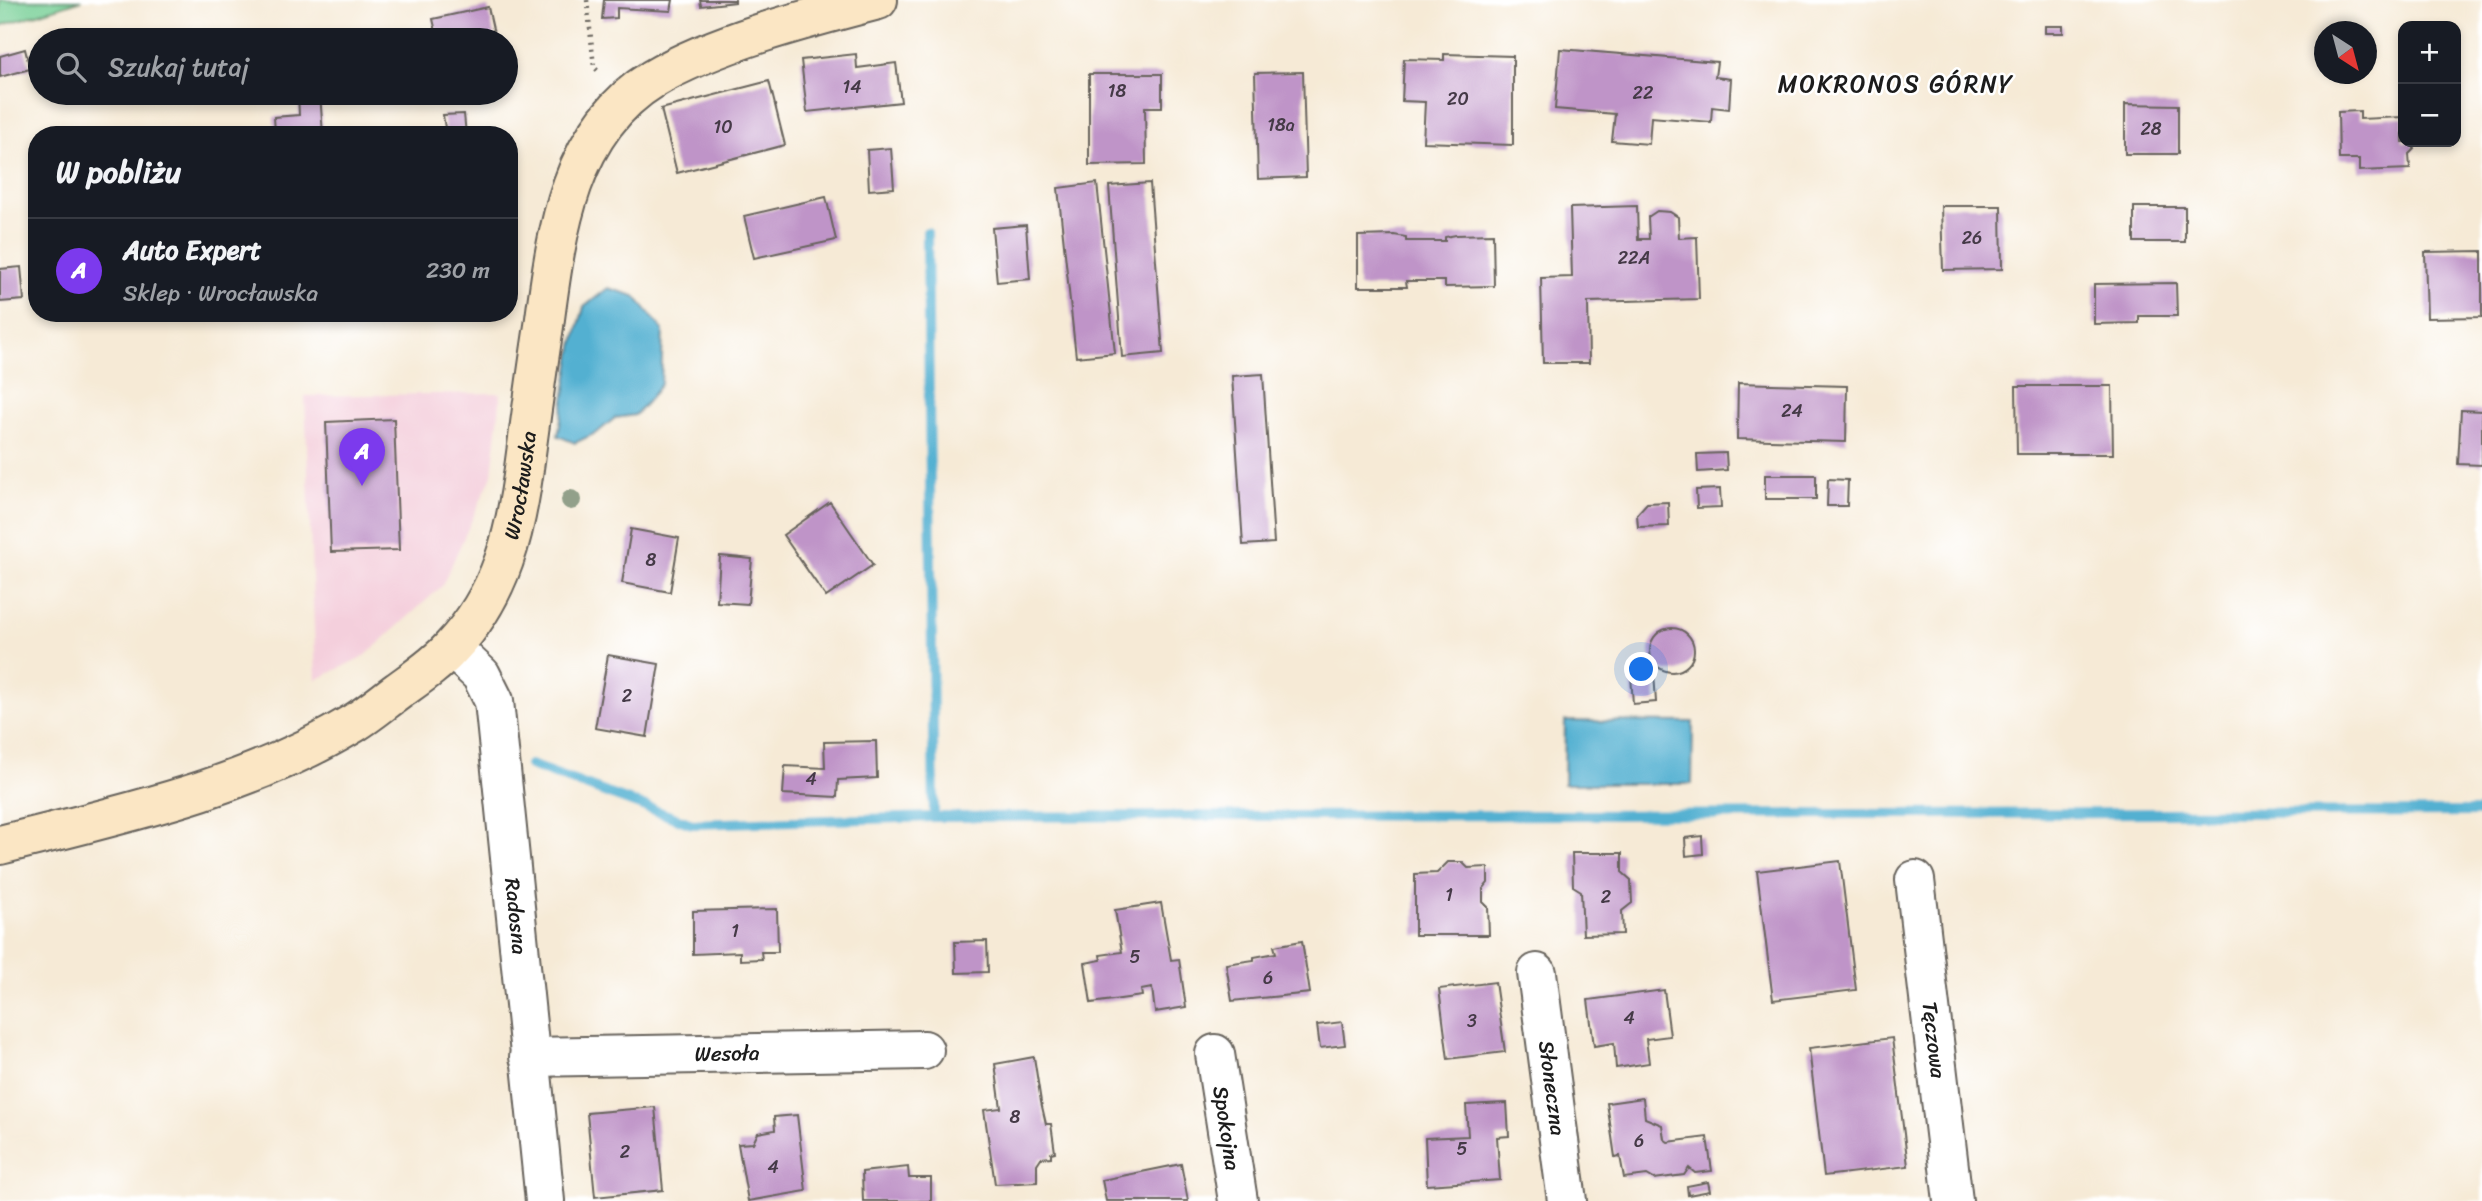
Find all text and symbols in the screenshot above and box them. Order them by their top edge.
north arrow [2314,21,2377,84]
map controls [2398,21,2461,147]
button: + [2398,21,2461,84]
search box [28,28,518,105]
text: Szukaj tutaj [108,44,249,90]
icon: search [52,48,90,86]
district label: MOKRONOS GÓRNY [1778,63,2014,105]
house number: 14 [843,71,861,103]
house number: 18 [1108,75,1126,107]
house number: 22 [1633,77,1653,109]
house number: 20 [1447,83,1469,115]
button: − [2398,84,2461,147]
house number: 18a [1267,109,1295,141]
house number: 10 [713,111,733,143]
house number: 28 [2140,113,2162,145]
text: W pobliżu [56,145,181,199]
house number: 26 [1962,222,1982,254]
text: Auto Expert [123,227,261,273]
house number: 22A [1618,242,1650,274]
text: A [71,250,87,291]
text: 230 m [426,250,490,291]
text: Sklep · Wrocławska [123,273,318,314]
house number: 24 [1781,395,1803,427]
pin: A [339,428,385,486]
street label: Wrocławska [492,428,548,544]
house number: 8 [646,544,657,576]
your location [1624,652,1658,686]
house number: 2 [622,680,632,712]
house number: 4 [805,763,817,795]
street label: Radosna [493,876,539,957]
house number: 1 [1445,879,1453,911]
house number: 2 [1601,881,1611,913]
house number: 1 [731,915,739,947]
house number: 5 [1130,941,1141,973]
house number: 6 [1263,962,1273,994]
street label: Tęczowa [1911,1000,1957,1081]
house number: 4 [1623,1002,1635,1034]
house number: 3 [1467,1005,1477,1037]
street label: Wesoła [694,1034,760,1073]
street label: Słoneczna [1527,1038,1577,1138]
street label: Spokojna [1201,1083,1252,1173]
house number: 8 [1010,1101,1021,1133]
house number: 6 [1634,1125,1644,1157]
house number: 5 [1457,1133,1468,1165]
house number: 2 [620,1136,630,1168]
house number: 4 [767,1151,779,1183]

